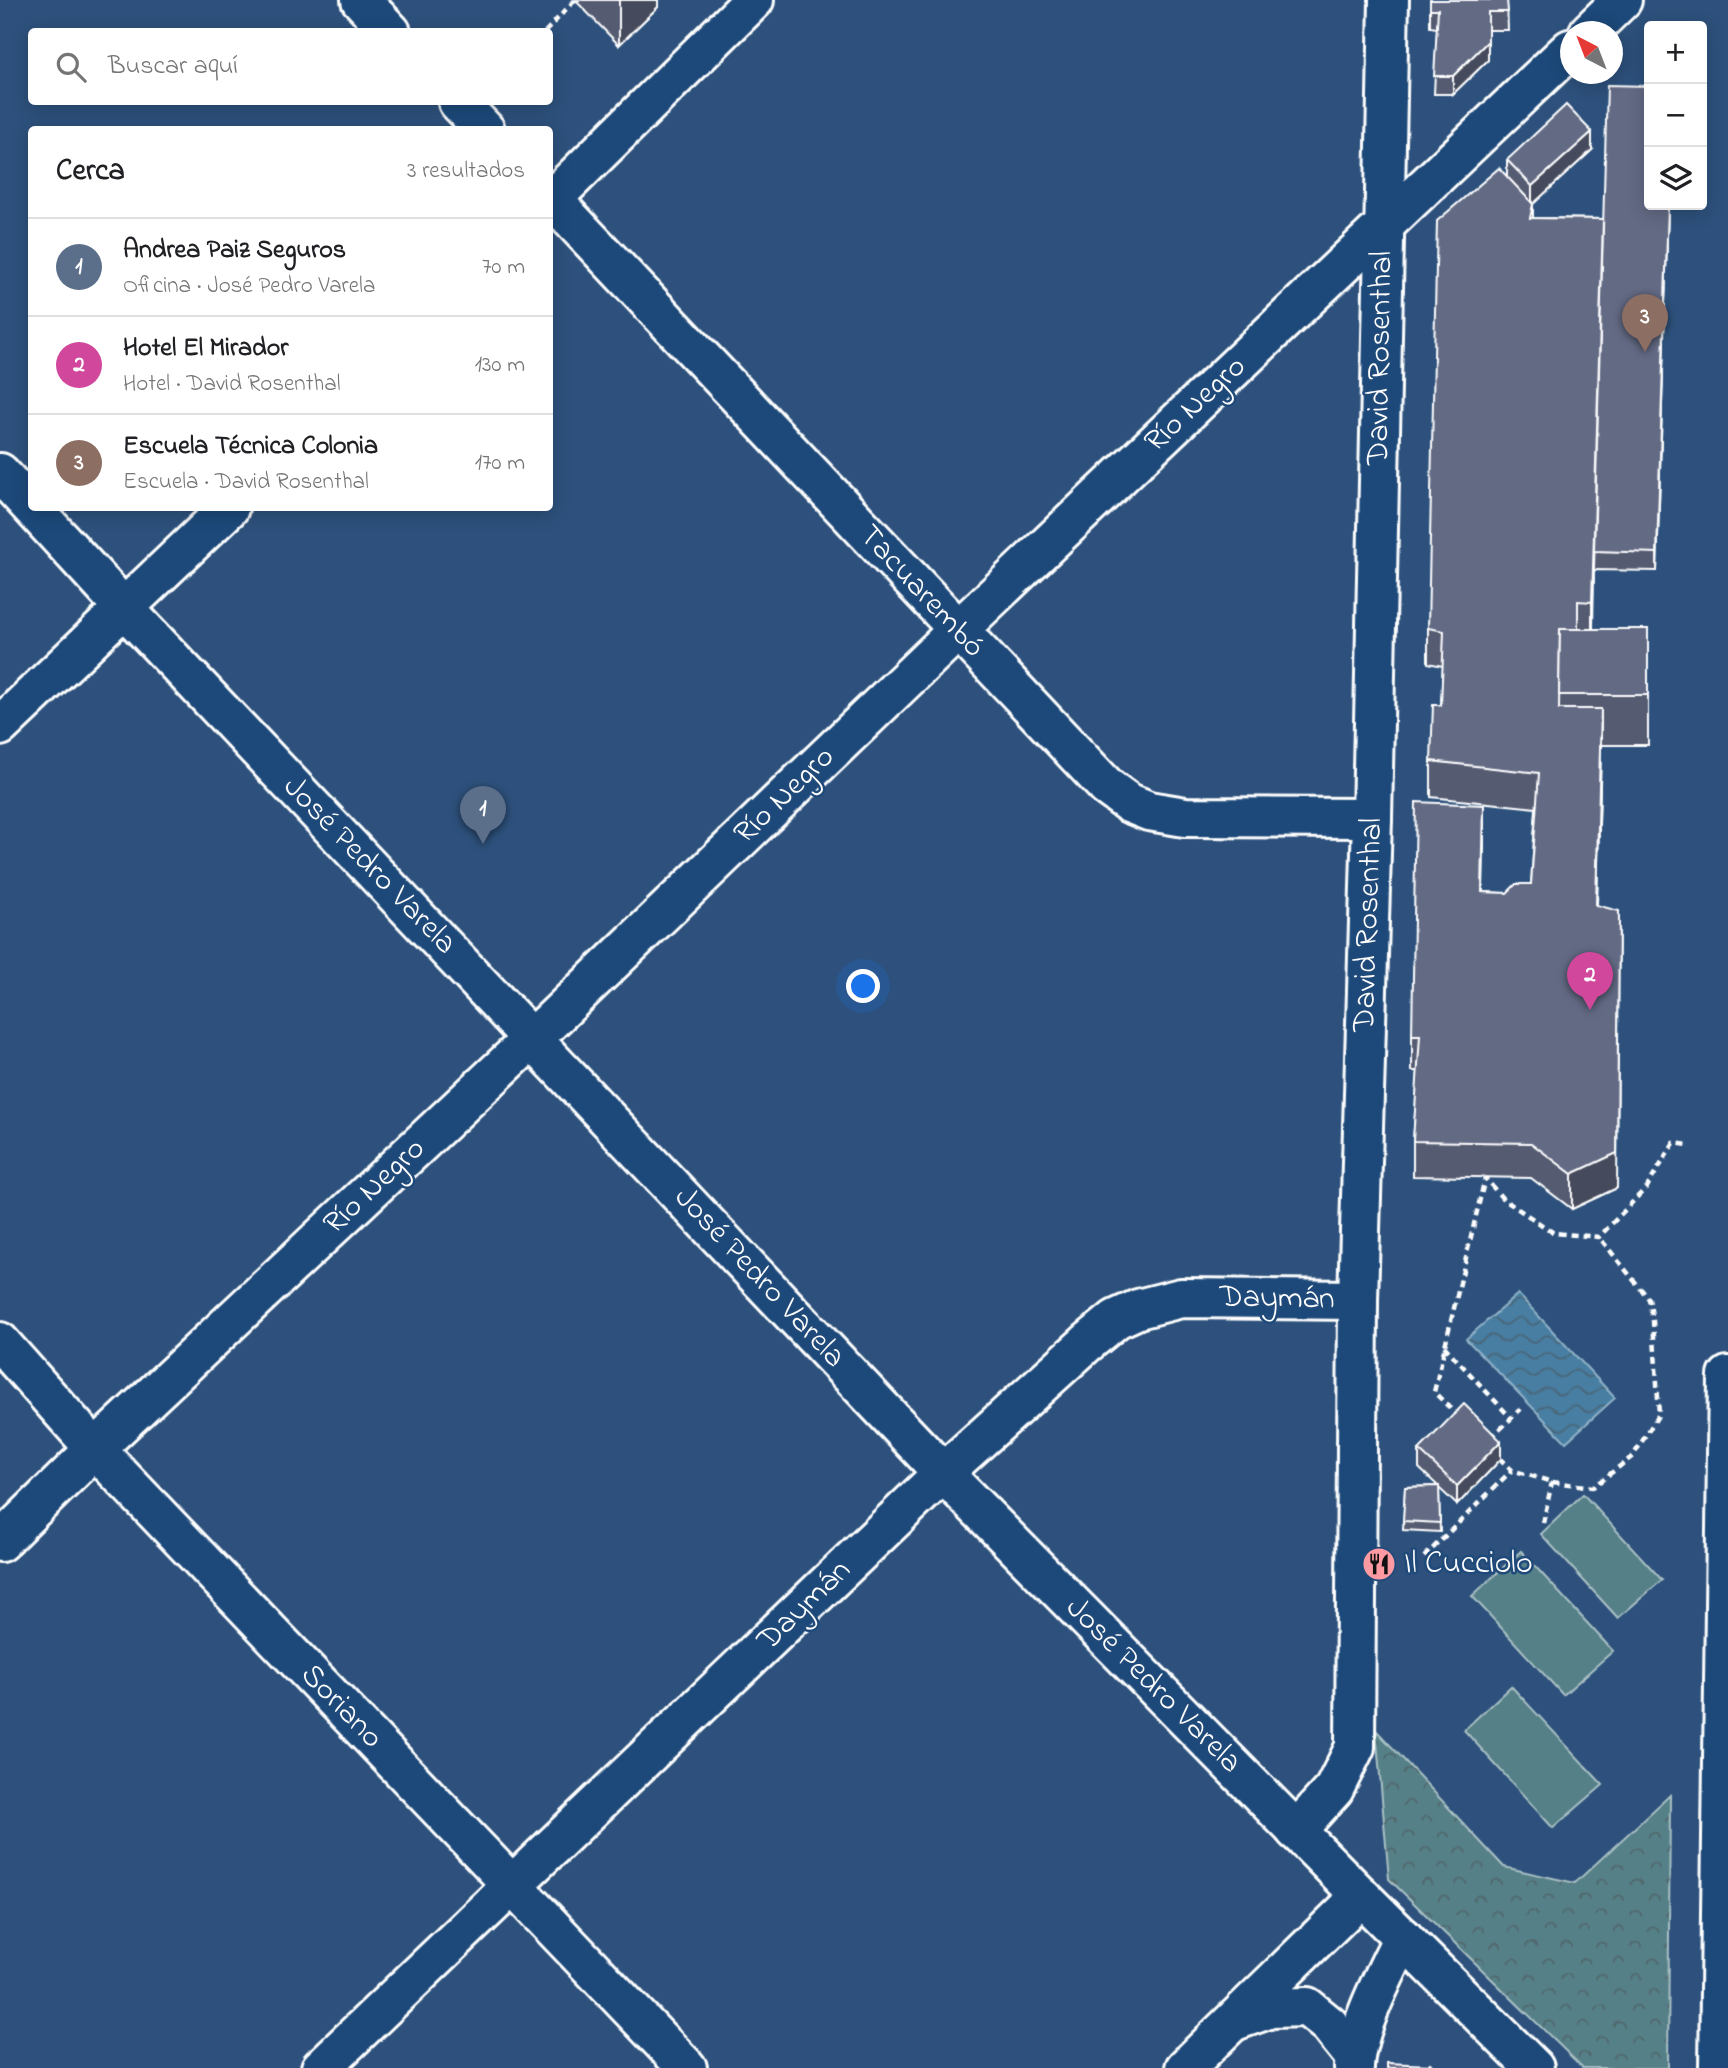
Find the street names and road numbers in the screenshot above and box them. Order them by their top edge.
street label: David Rosenthal [1356,250,1406,467]
street label: Río Negro [1134,345,1258,465]
street label: Tacuarembó [847,515,995,669]
street label: Río Negro [724,736,846,856]
street label: José Pedro Varela [271,766,467,966]
street label: David Rosenthal [1342,817,1396,1034]
street label: Río Negro [313,1127,437,1247]
street label: José Pedro Varela [662,1177,856,1379]
street label: Daymán [1218,1274,1335,1324]
street label: Daymán [746,1549,863,1664]
street label: José Pedro Varela [1054,1587,1252,1785]
street label: Soriano [288,1654,394,1760]

